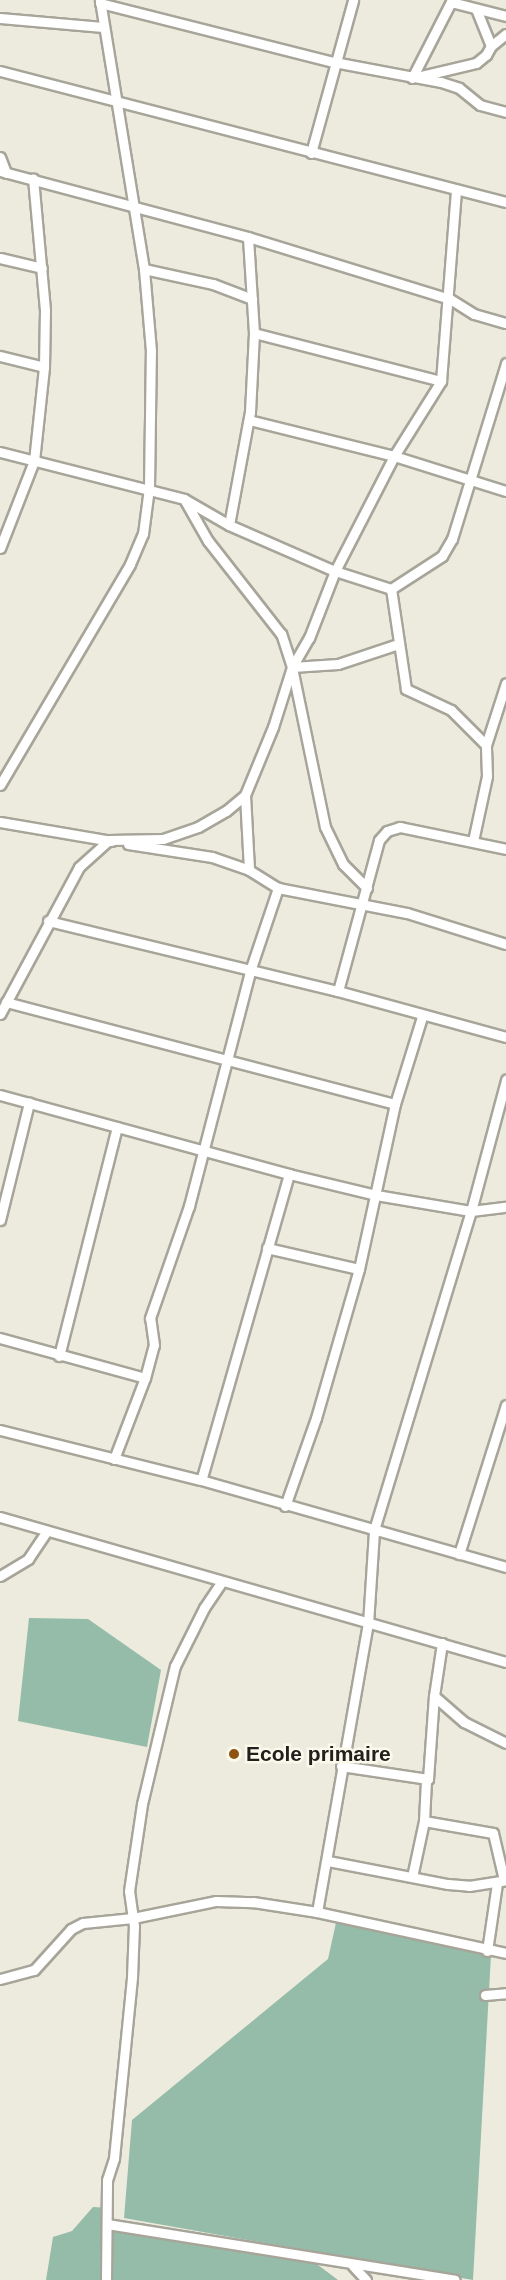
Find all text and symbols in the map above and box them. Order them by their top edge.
place label: Ecole primaire [246,1741,391,1767]
marker: Ecole primaire [227,1747,241,1761]

